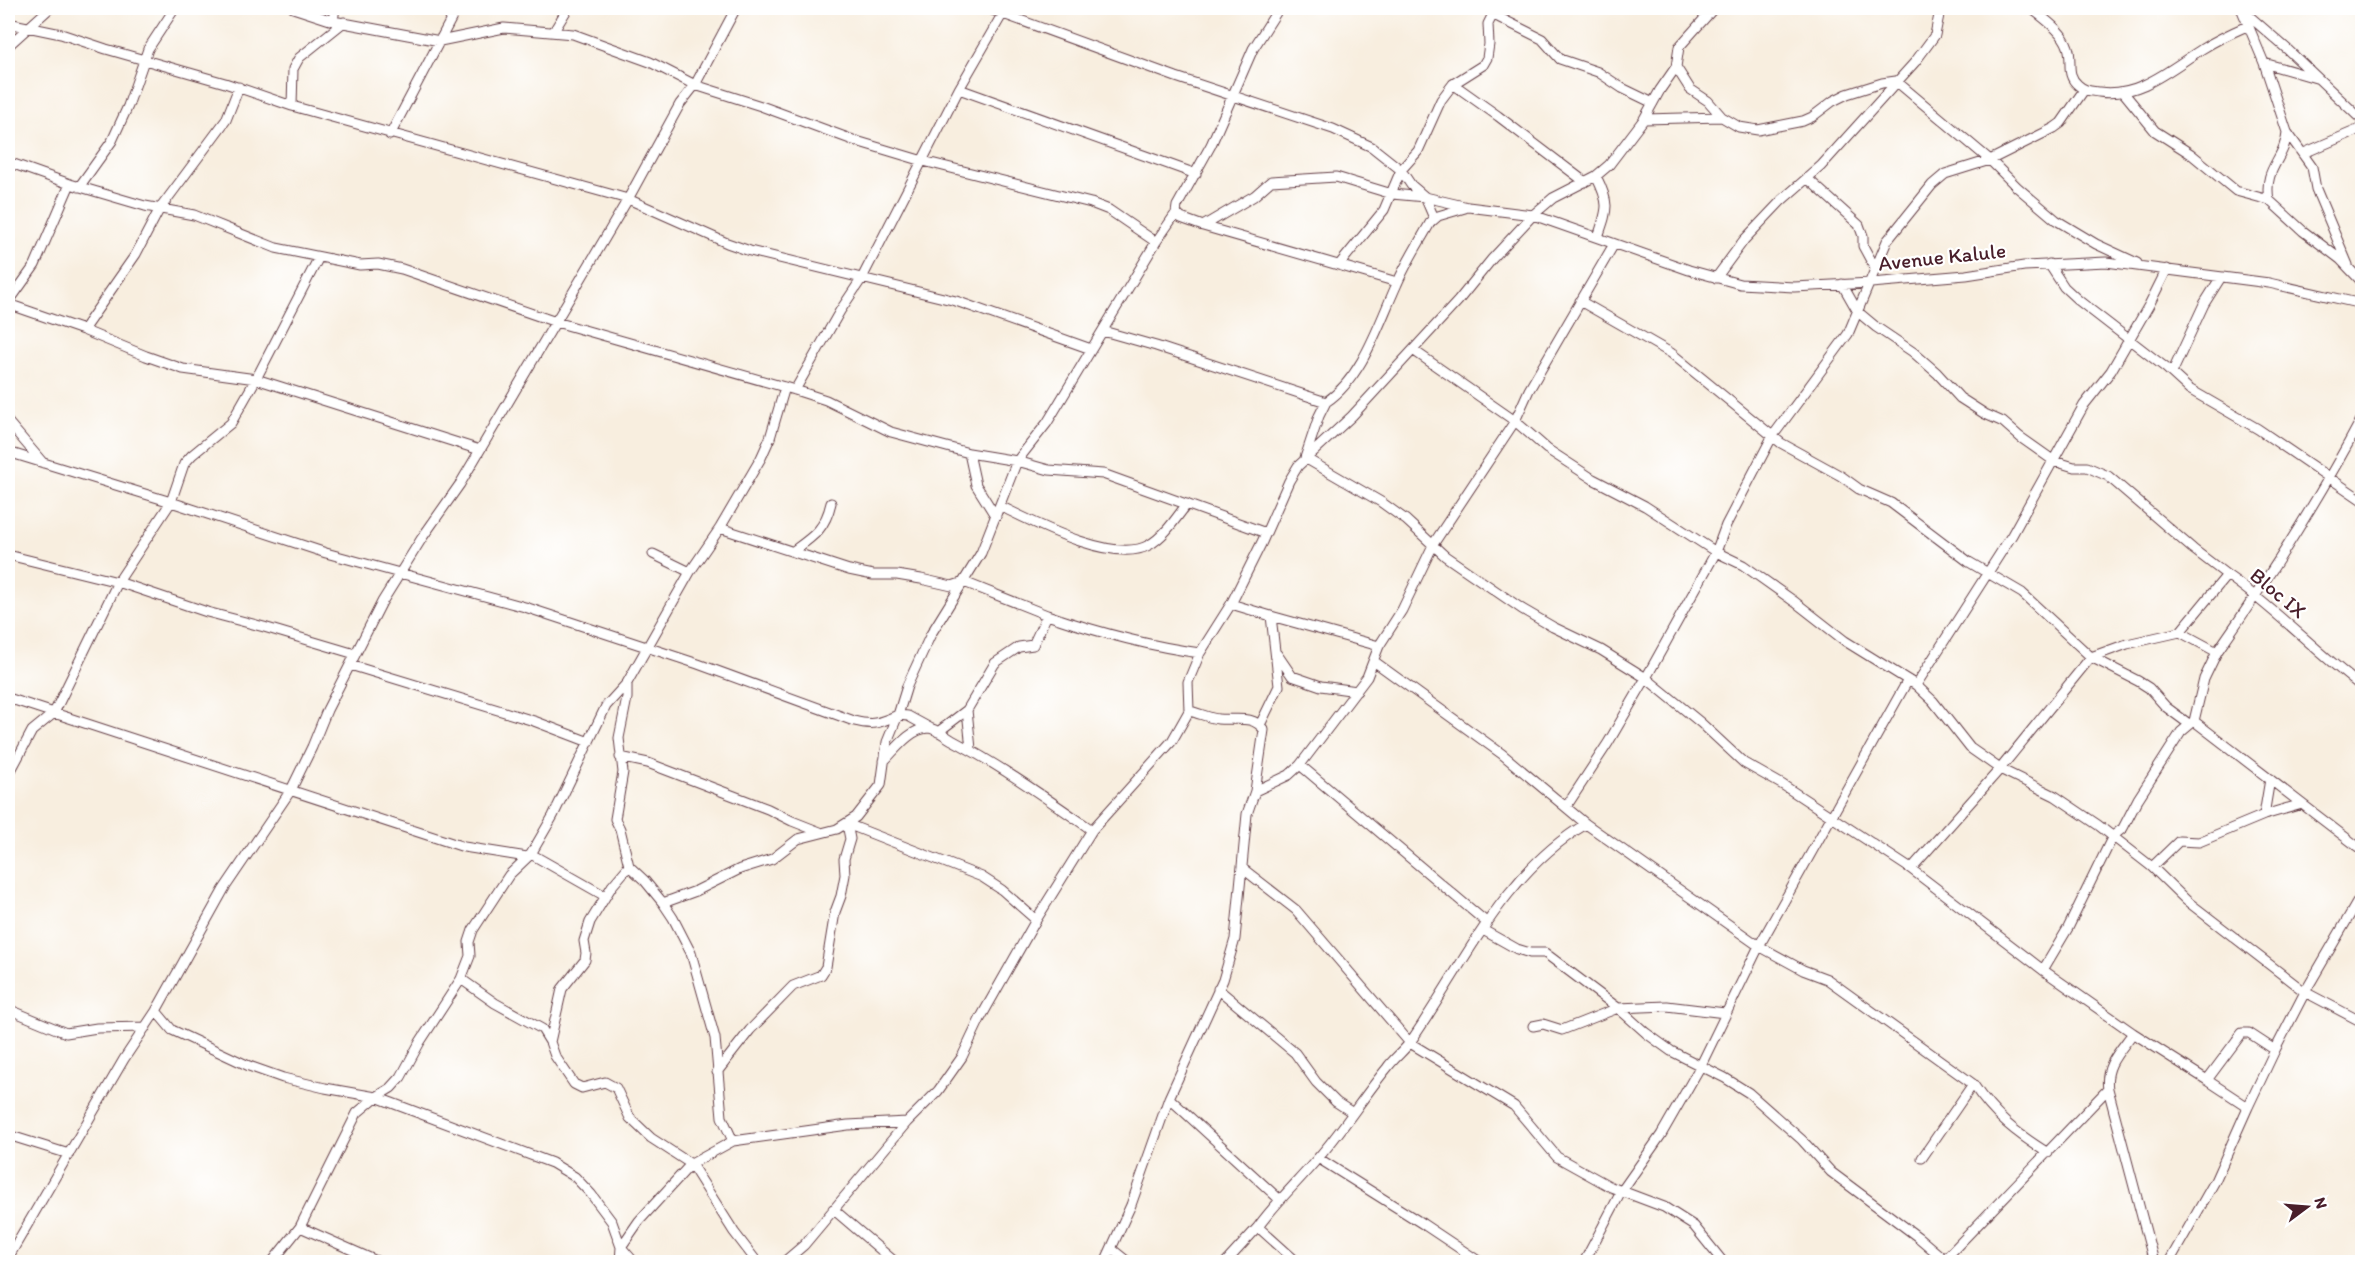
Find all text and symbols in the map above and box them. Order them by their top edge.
street label: Avenue Kalule [1877,237,2007,276]
street label: Bloc IX [2245,562,2311,623]
north arrow [2277,1177,2337,1237]
text: N [2310,1195,2332,1211]

